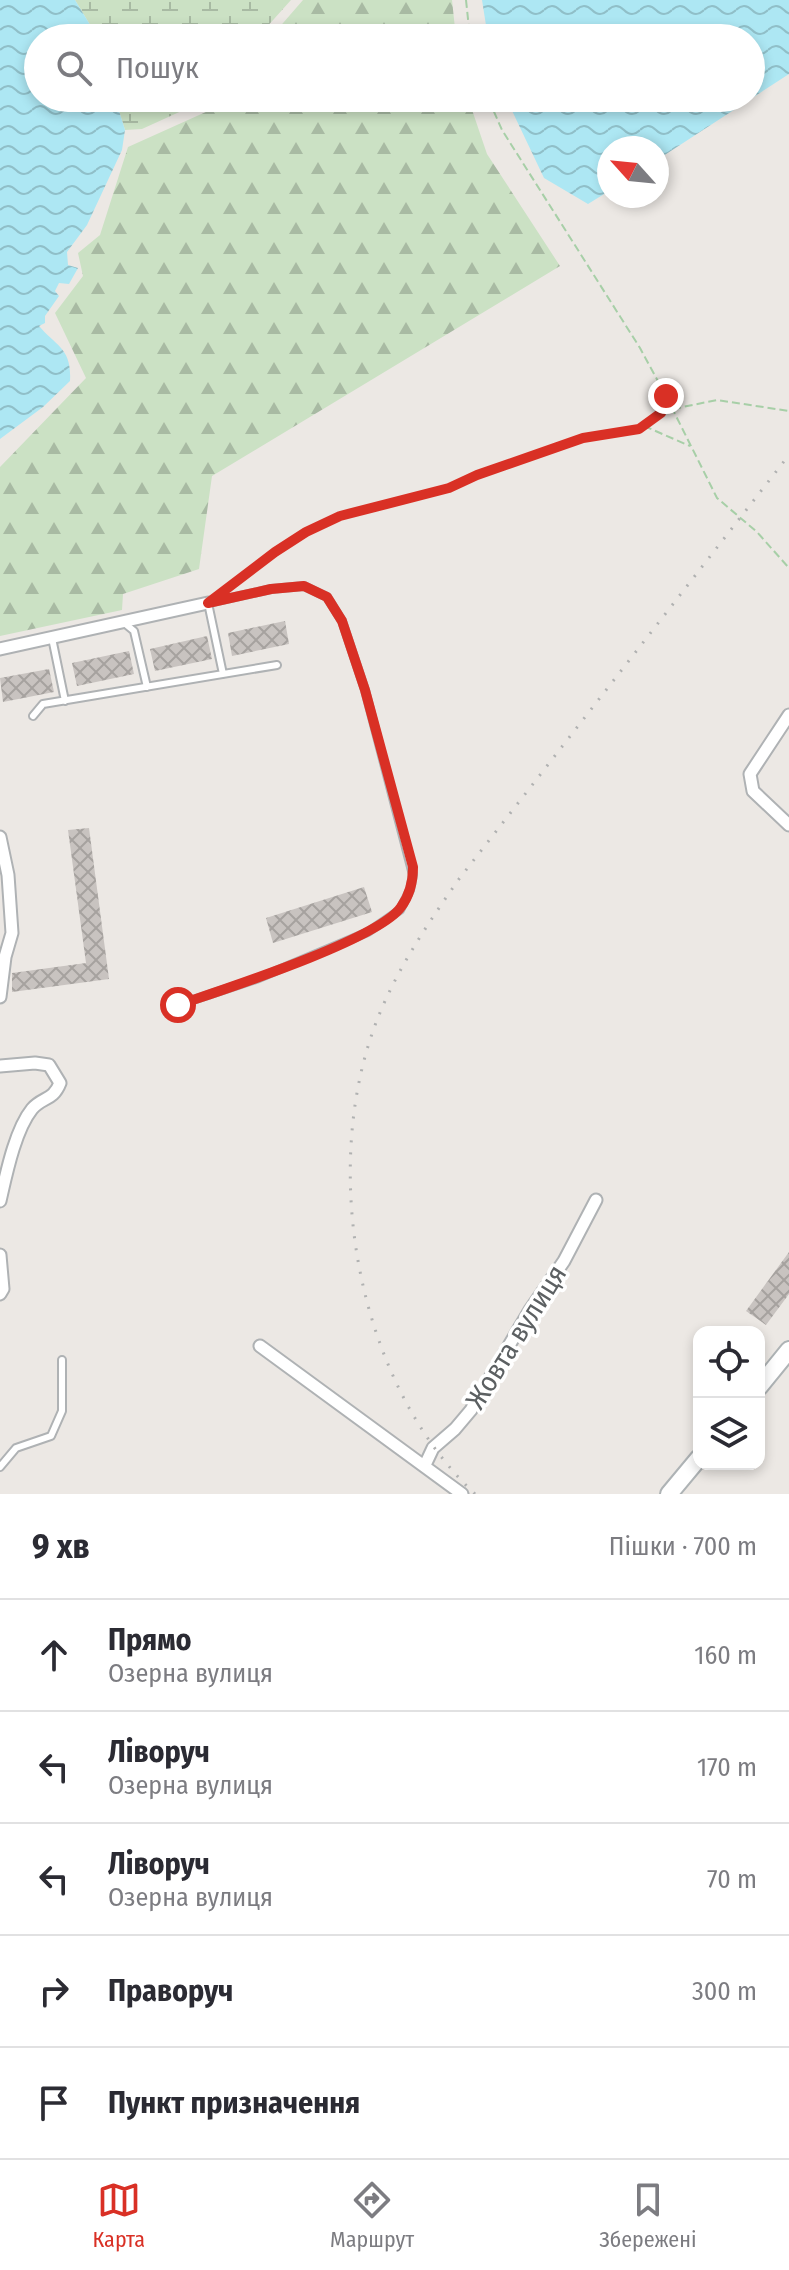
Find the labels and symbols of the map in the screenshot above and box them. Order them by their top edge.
north arrow [597,136,669,208]
route end [648,378,684,414]
route start [160,987,196,1023]
street label: Жовта вулиця [459,1259,573,1415]

